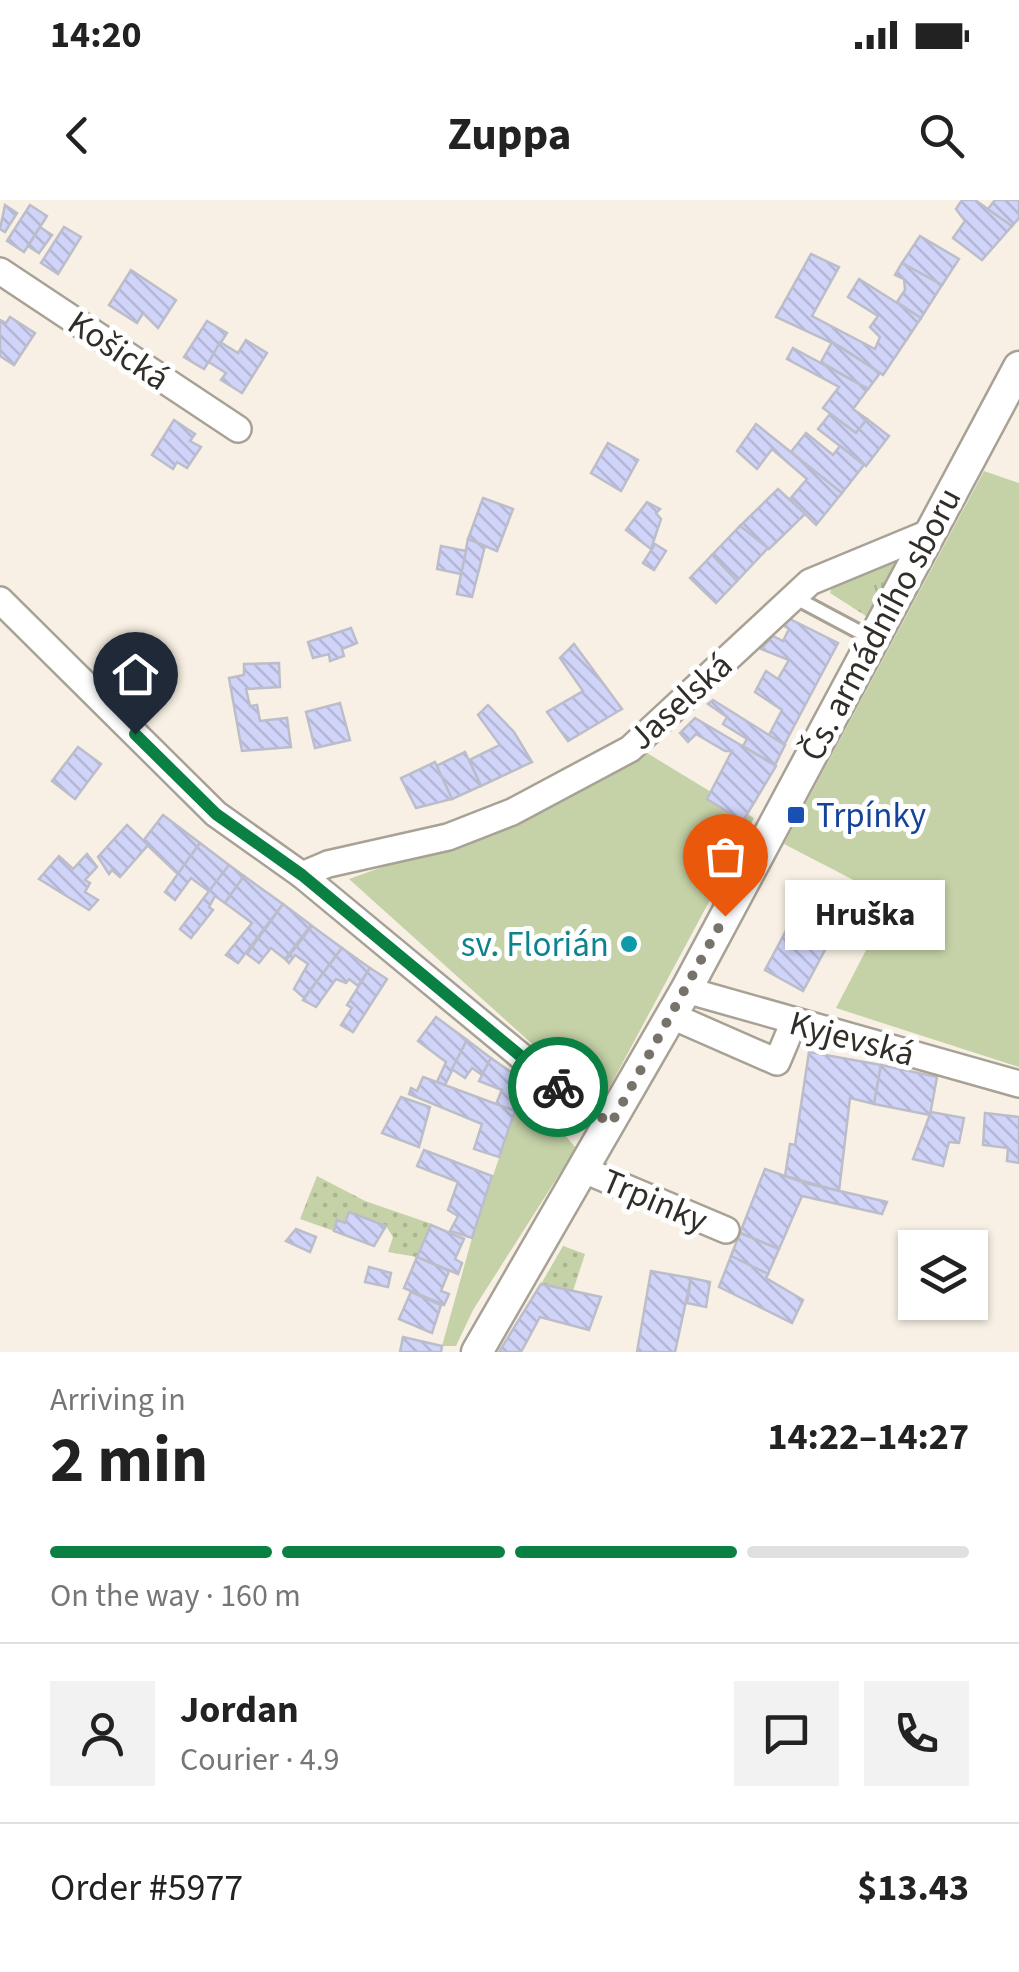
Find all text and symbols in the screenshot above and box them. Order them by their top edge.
text: 14:20 [50,8,142,62]
text: Zuppa [447,103,572,167]
icon: back [50,108,105,163]
icon: search [914,108,969,163]
street label: Košická [58,299,179,403]
street label: Čs. armádního sboru [788,479,974,770]
pin [93,632,178,735]
street label: Jaselská [618,641,744,762]
icon: home [108,647,163,702]
place label: Trpínky [816,791,926,841]
marker: Trpínky [785,804,807,826]
pin [683,814,768,917]
icon: bag [698,829,753,884]
callout: Hruška [785,881,945,951]
text: Hruška [815,892,915,938]
place label: sv. Florián [461,920,609,970]
marker: sv. Florián [618,933,640,955]
street label: Kyjevská [784,998,920,1080]
courier [508,1037,608,1137]
icon: bike [531,1060,586,1115]
street label: Trpinky [594,1156,715,1245]
map controls [898,1230,988,1320]
button: layers [898,1230,988,1320]
text: Arriving in [50,1377,186,1423]
text: 14:22–14:27 [767,1410,969,1464]
text: 2 min [50,1414,208,1507]
text: On the way · 160 m [50,1573,301,1619]
button: person [50,1681,155,1786]
button: chat [734,1681,839,1786]
button: phone [864,1681,969,1786]
text: Jordan [180,1683,299,1737]
text: Courier · 4.9 [180,1737,340,1783]
text: Order #5977 [50,1861,243,1915]
text: $13.43 [857,1861,969,1915]

